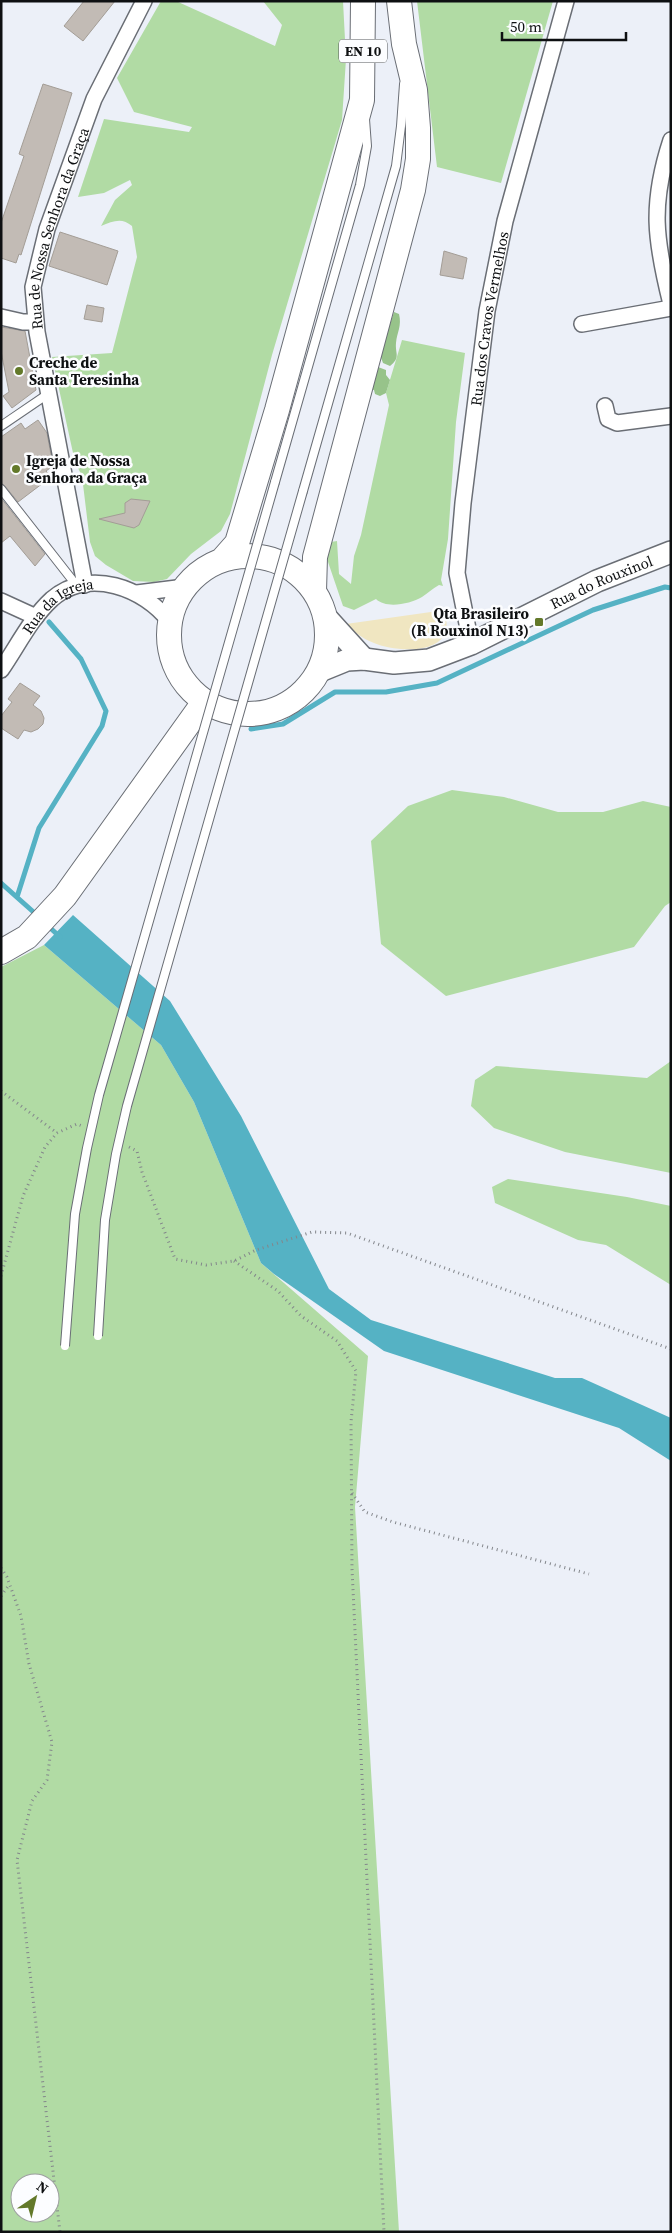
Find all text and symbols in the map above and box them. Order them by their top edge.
scale bar [502,10,626,42]
text: 50 m [510,16,542,37]
road number: EN 10 [339,40,387,62]
street label: Rua de Nossa Senhora da Graça [22,124,94,330]
street label: Rua dos Cravos Vermelhos [465,229,513,407]
place label: Creche de Santa Teresinha [29,352,140,390]
marker: Creche de Santa Teresinha [13,365,25,377]
place label: Igreja de Nossa Senhora da Graça [26,450,148,488]
marker: Igreja de Nossa Senhora da Graça [10,463,22,475]
street label: Rua do Rouxinol [546,550,656,613]
street label: Rua da Igreja [17,573,95,638]
place label: Qta Brasileiro (R Rouxinol N13) [411,603,530,641]
marker: Qta Brasileiro (R Rouxinol N13) [533,616,545,628]
north arrow [10,2173,60,2223]
text: N [33,2176,52,2198]

